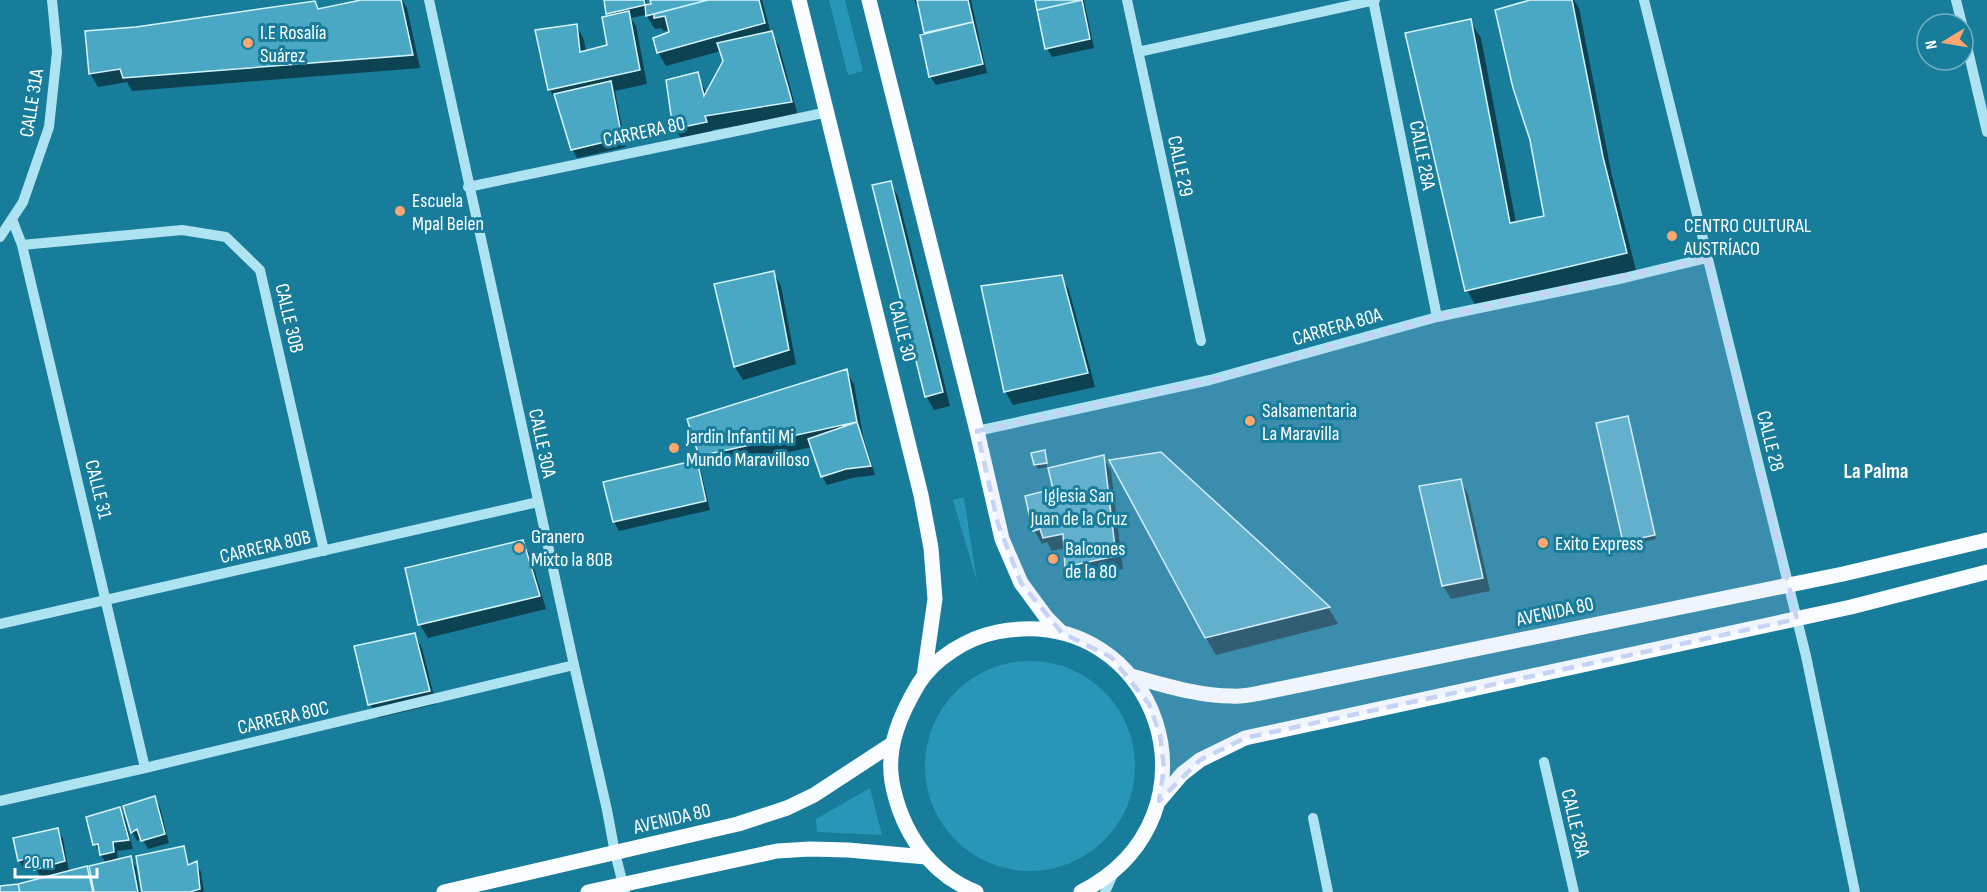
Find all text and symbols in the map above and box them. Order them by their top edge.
north arrow [1915,12,1975,72]
place label: I.E Rosalía Suárez [260,21,326,68]
marker: I.E Rosalía Suárez [241,36,255,50]
text: N [1922,39,1942,51]
street label: CALLE 31A [15,67,49,139]
street label: CARRERA 80 [601,112,688,152]
street label: CALLE 28A [1404,119,1441,192]
street label: CALLE 29 [1162,134,1198,199]
place label: Escuela Mpal Belen [412,189,484,236]
marker: Escuela Mpal Belen [393,204,407,218]
place label: CENTRO CULTURAL AUSTRÍACO [1683,214,1812,261]
marker: CENTRO CULTURAL AUSTRÍACO [1665,229,1679,243]
street label: CALLE 30B [269,281,309,355]
street label: CALLE 30 [883,298,921,364]
street label: CARRERA 80A [1290,303,1385,351]
place label: Salsamentaria La Maravilla [1262,399,1357,446]
street label: CALLE 30A [523,406,561,480]
street label: CALLE 28 [1751,409,1789,474]
marker: Salsamentaria La Maravilla [1243,414,1257,428]
place label: Jardin Infantil Mi Mundo Maravilloso [685,425,810,472]
marker: Jardin Infantil Mi Mundo Maravilloso [667,441,681,455]
street label: CALLE 31 [79,457,117,521]
district label: La Palma [1844,459,1908,484]
park label: Iglesia San Juan de la Cruz [1030,484,1127,531]
street label: CARRERA 80B [218,525,313,569]
place label: Granero Mixto la 80B [531,525,613,572]
place label: Exito Express [1555,532,1644,556]
marker: Exito Express [1536,536,1550,550]
place label: Balcones de la 80 [1065,537,1125,584]
marker: Granero Mixto la 80B [512,541,526,555]
marker: Balcones de la 80 [1046,552,1060,566]
street label: AVENIDA 80 [1513,592,1596,632]
street label: CARRERA 80C [235,696,331,740]
street label: CALLE 28A [1555,786,1595,860]
street label: AVENIDA 80 [630,798,713,840]
scale bar [15,841,98,879]
text: 20 m [24,852,54,873]

